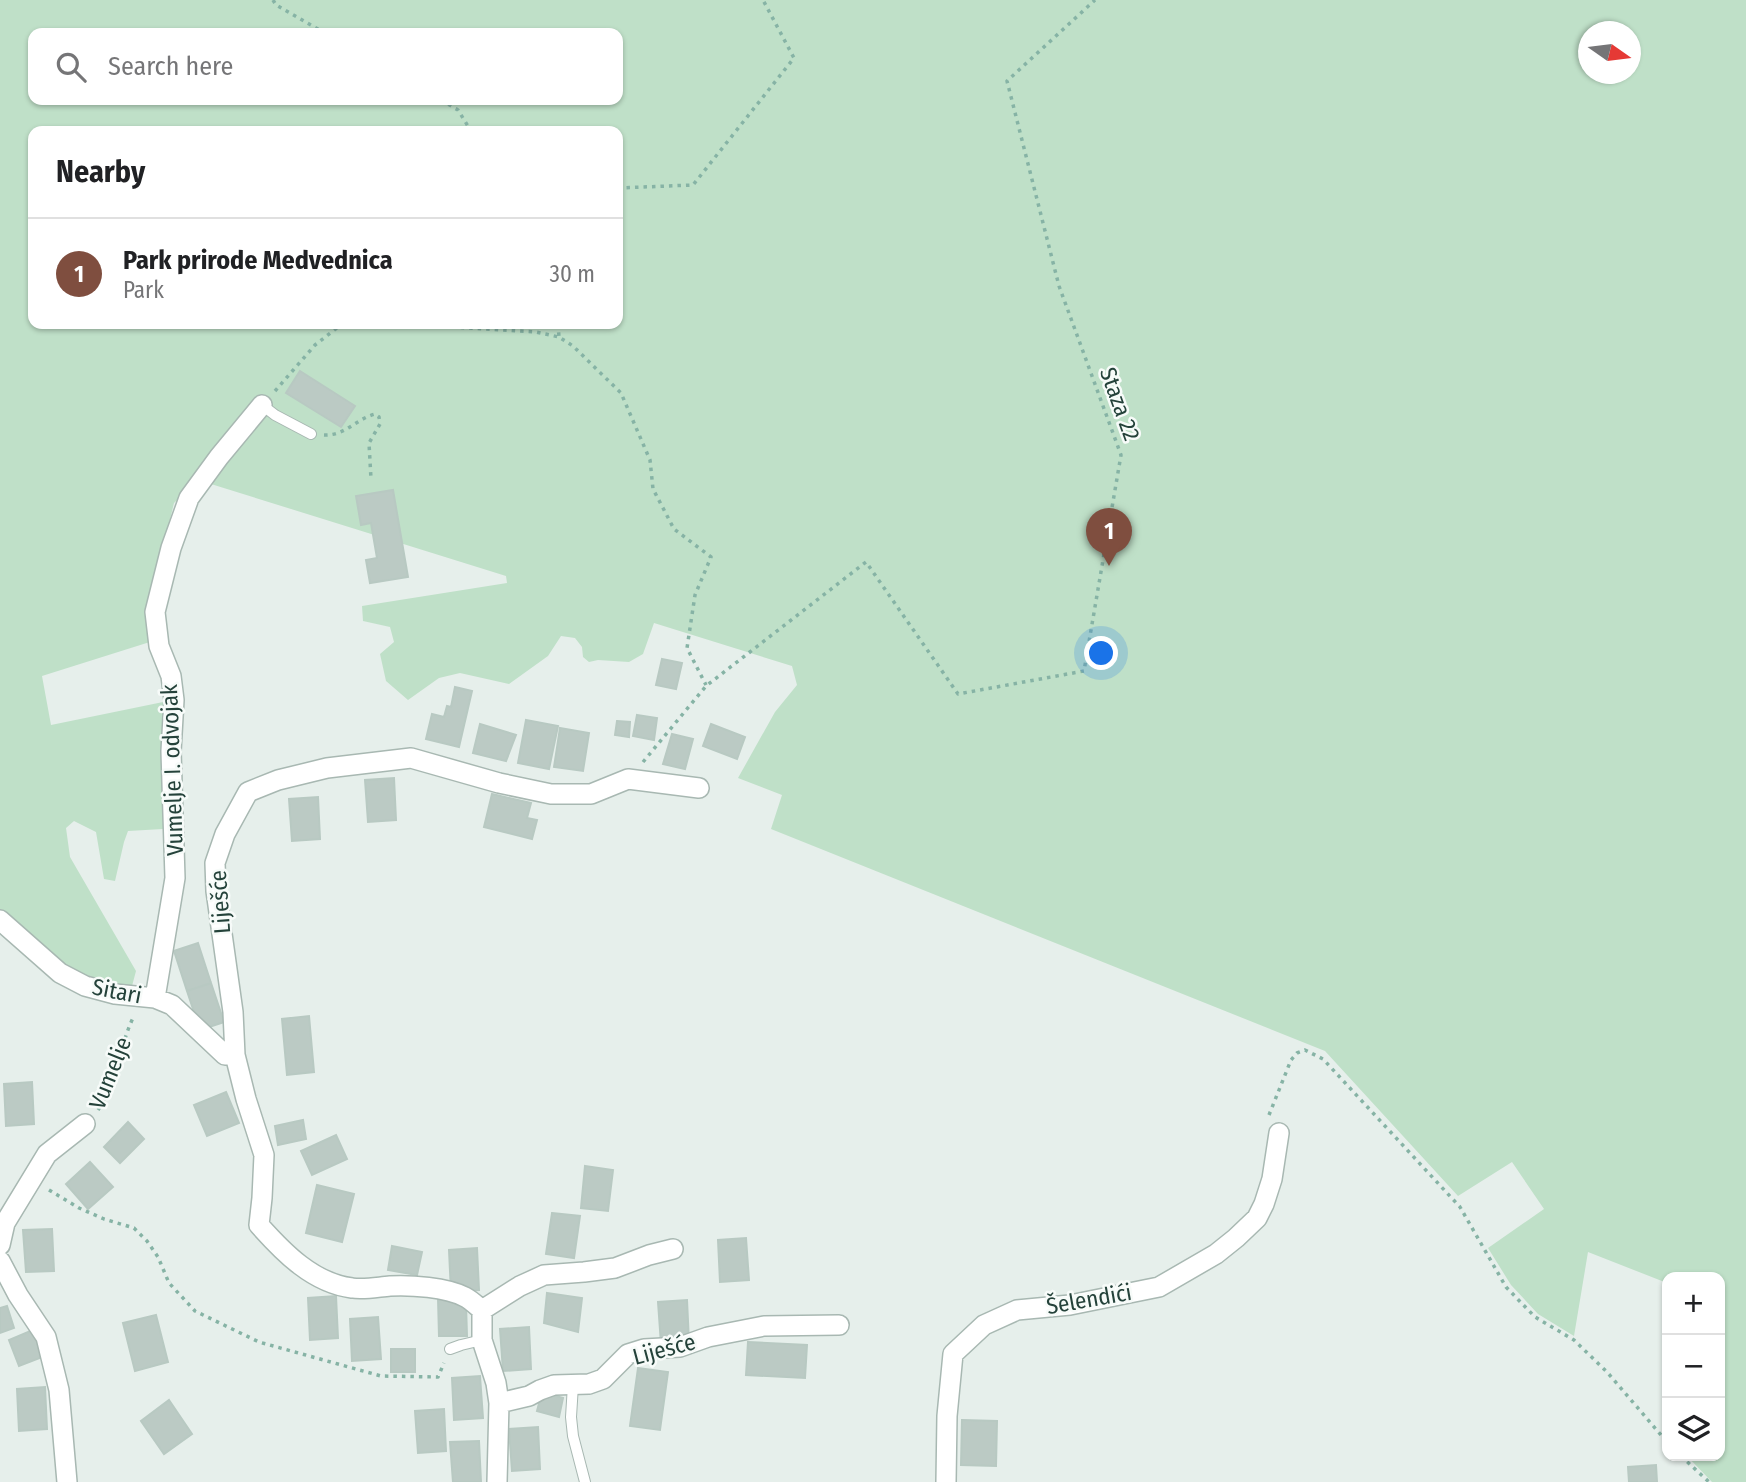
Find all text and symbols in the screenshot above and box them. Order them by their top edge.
north arrow [1578,21,1641,84]
search box [28,28,623,105]
icon: search [52,48,90,86]
text: Search here [108,51,233,82]
text: Nearby [56,154,145,190]
text: Park prirode Medvednica [123,245,393,276]
text: 1 [74,260,84,288]
text: 30 m [550,260,595,288]
text: Park [123,276,164,304]
street label: Staza 22 [1094,364,1146,444]
pin: 1 [1086,508,1132,566]
your location [1084,636,1118,670]
street label: Vumelje I. odvojak [155,683,189,856]
street label: Liješće [204,869,236,935]
street label: Sitari [90,973,144,1009]
street label: Vumelje [83,1033,137,1113]
map controls [1662,1272,1725,1461]
button: + [1662,1272,1725,1335]
street label: Šelendići [1044,1277,1134,1320]
street label: Liješće [630,1327,698,1371]
button: − [1662,1335,1725,1398]
button: layers [1662,1398,1725,1461]

